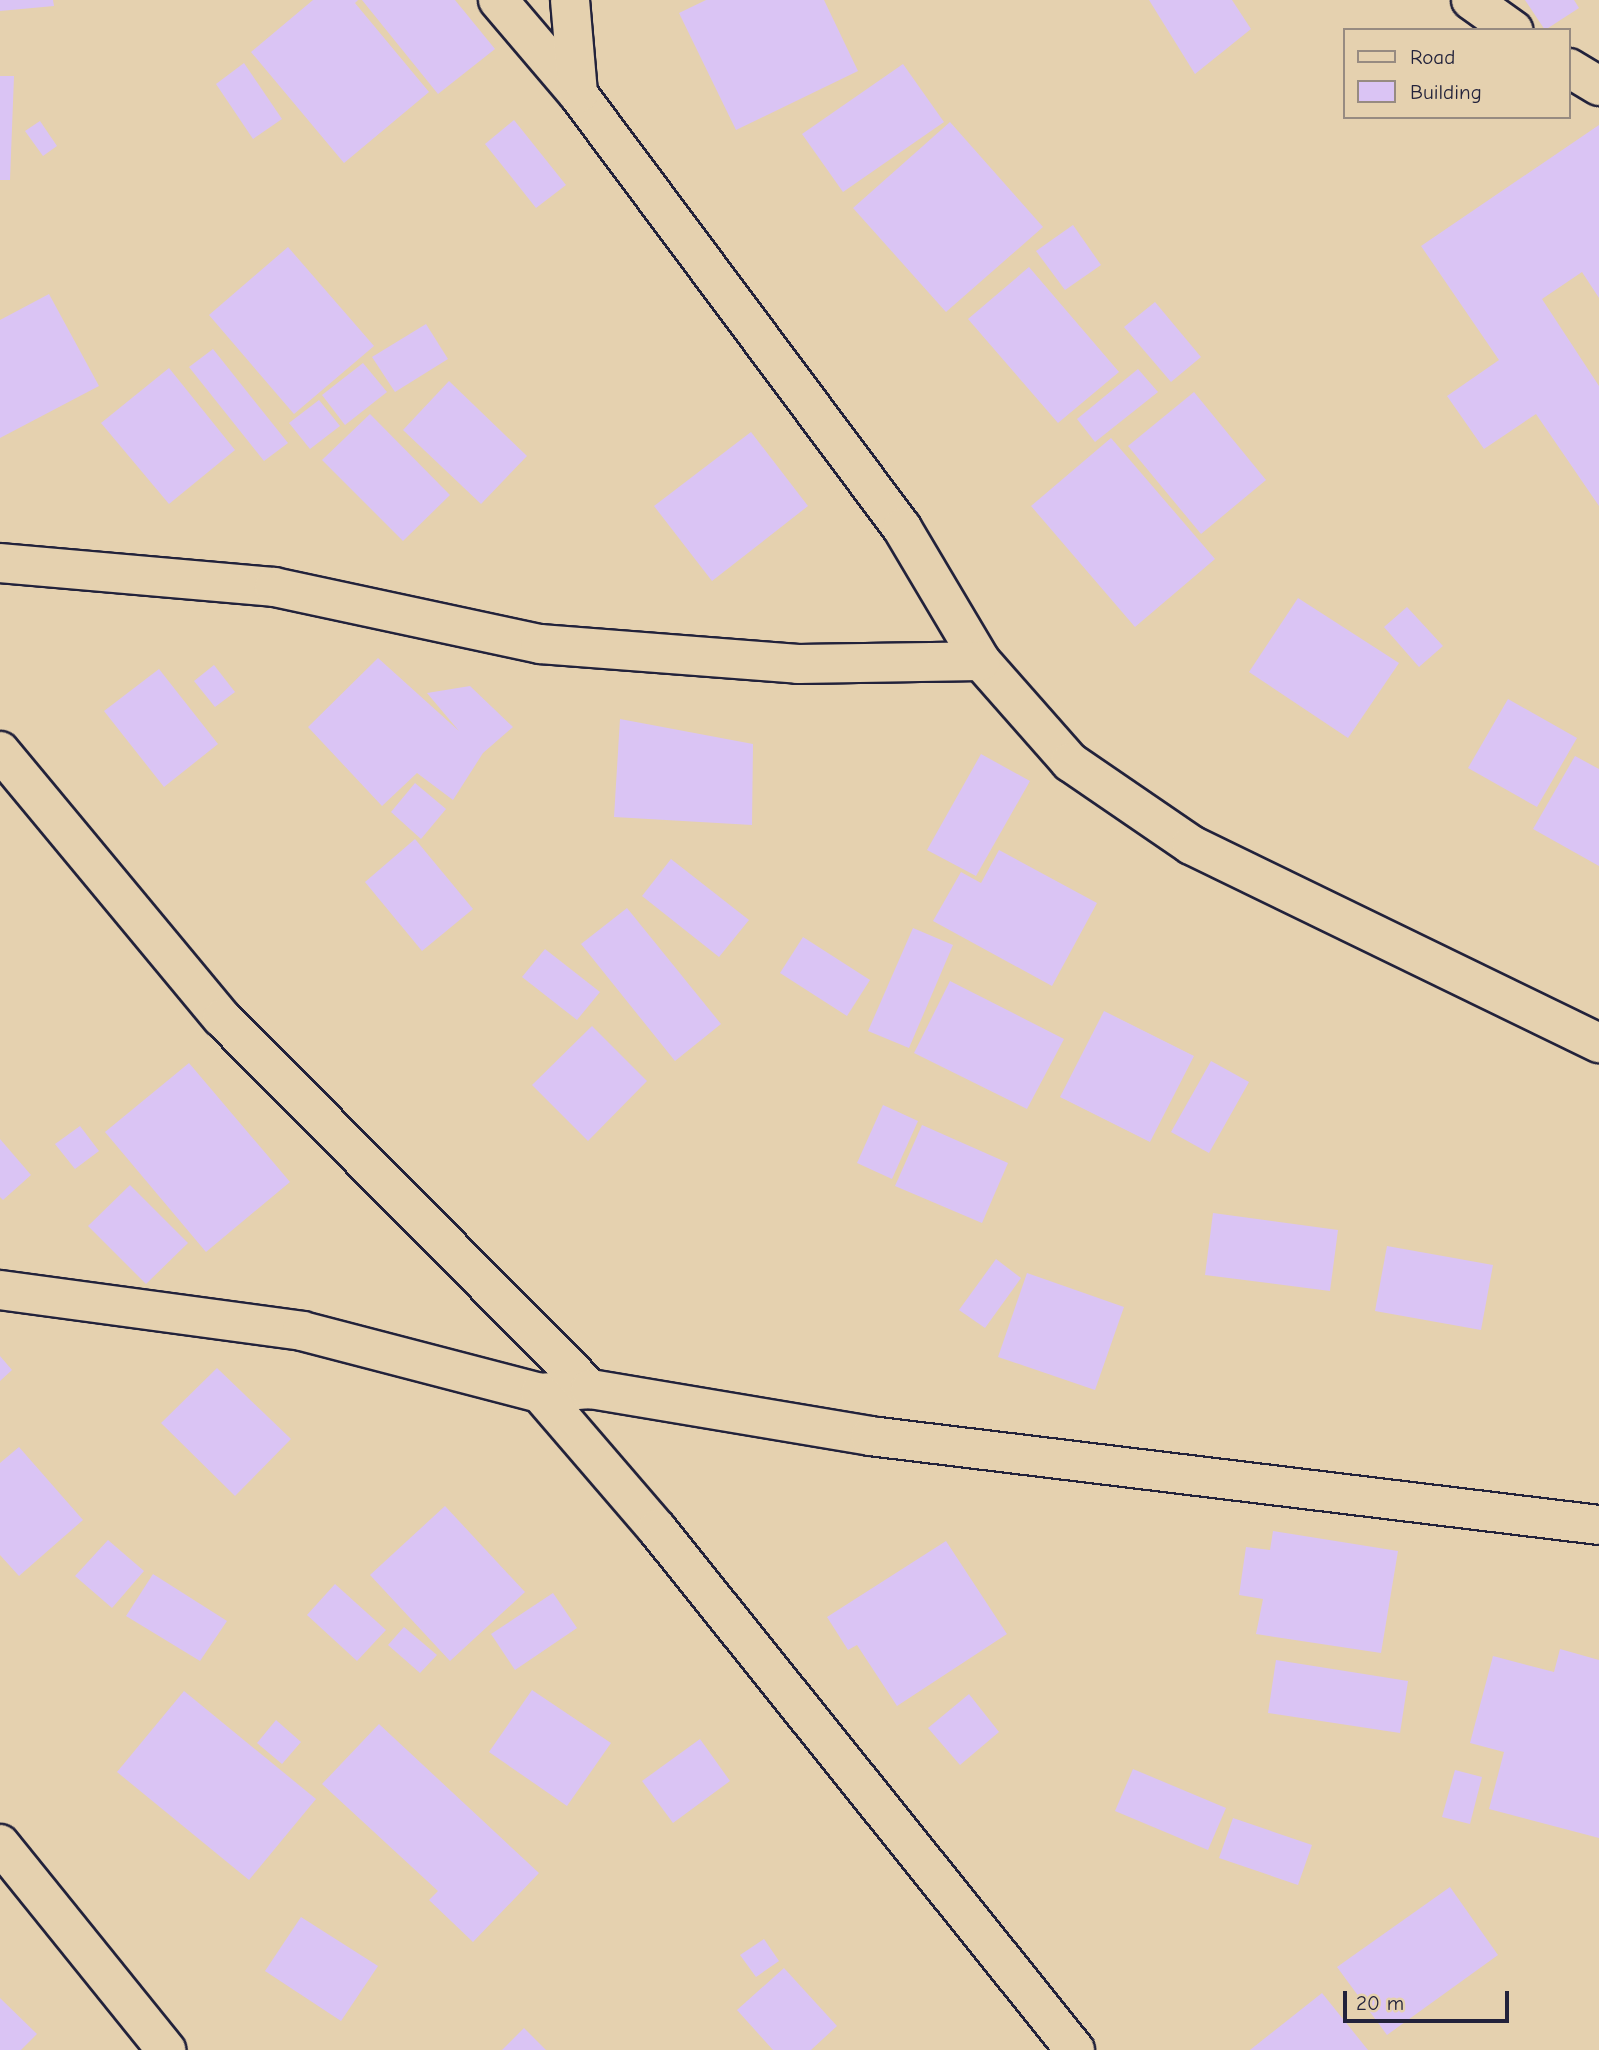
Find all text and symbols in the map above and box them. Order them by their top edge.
legend [1344,28,1571,119]
text: Road [1410,45,1455,69]
text: Building [1410,80,1482,104]
scale bar [1347,1976,1513,2020]
text: 20 m [1356,1991,1404,2015]

